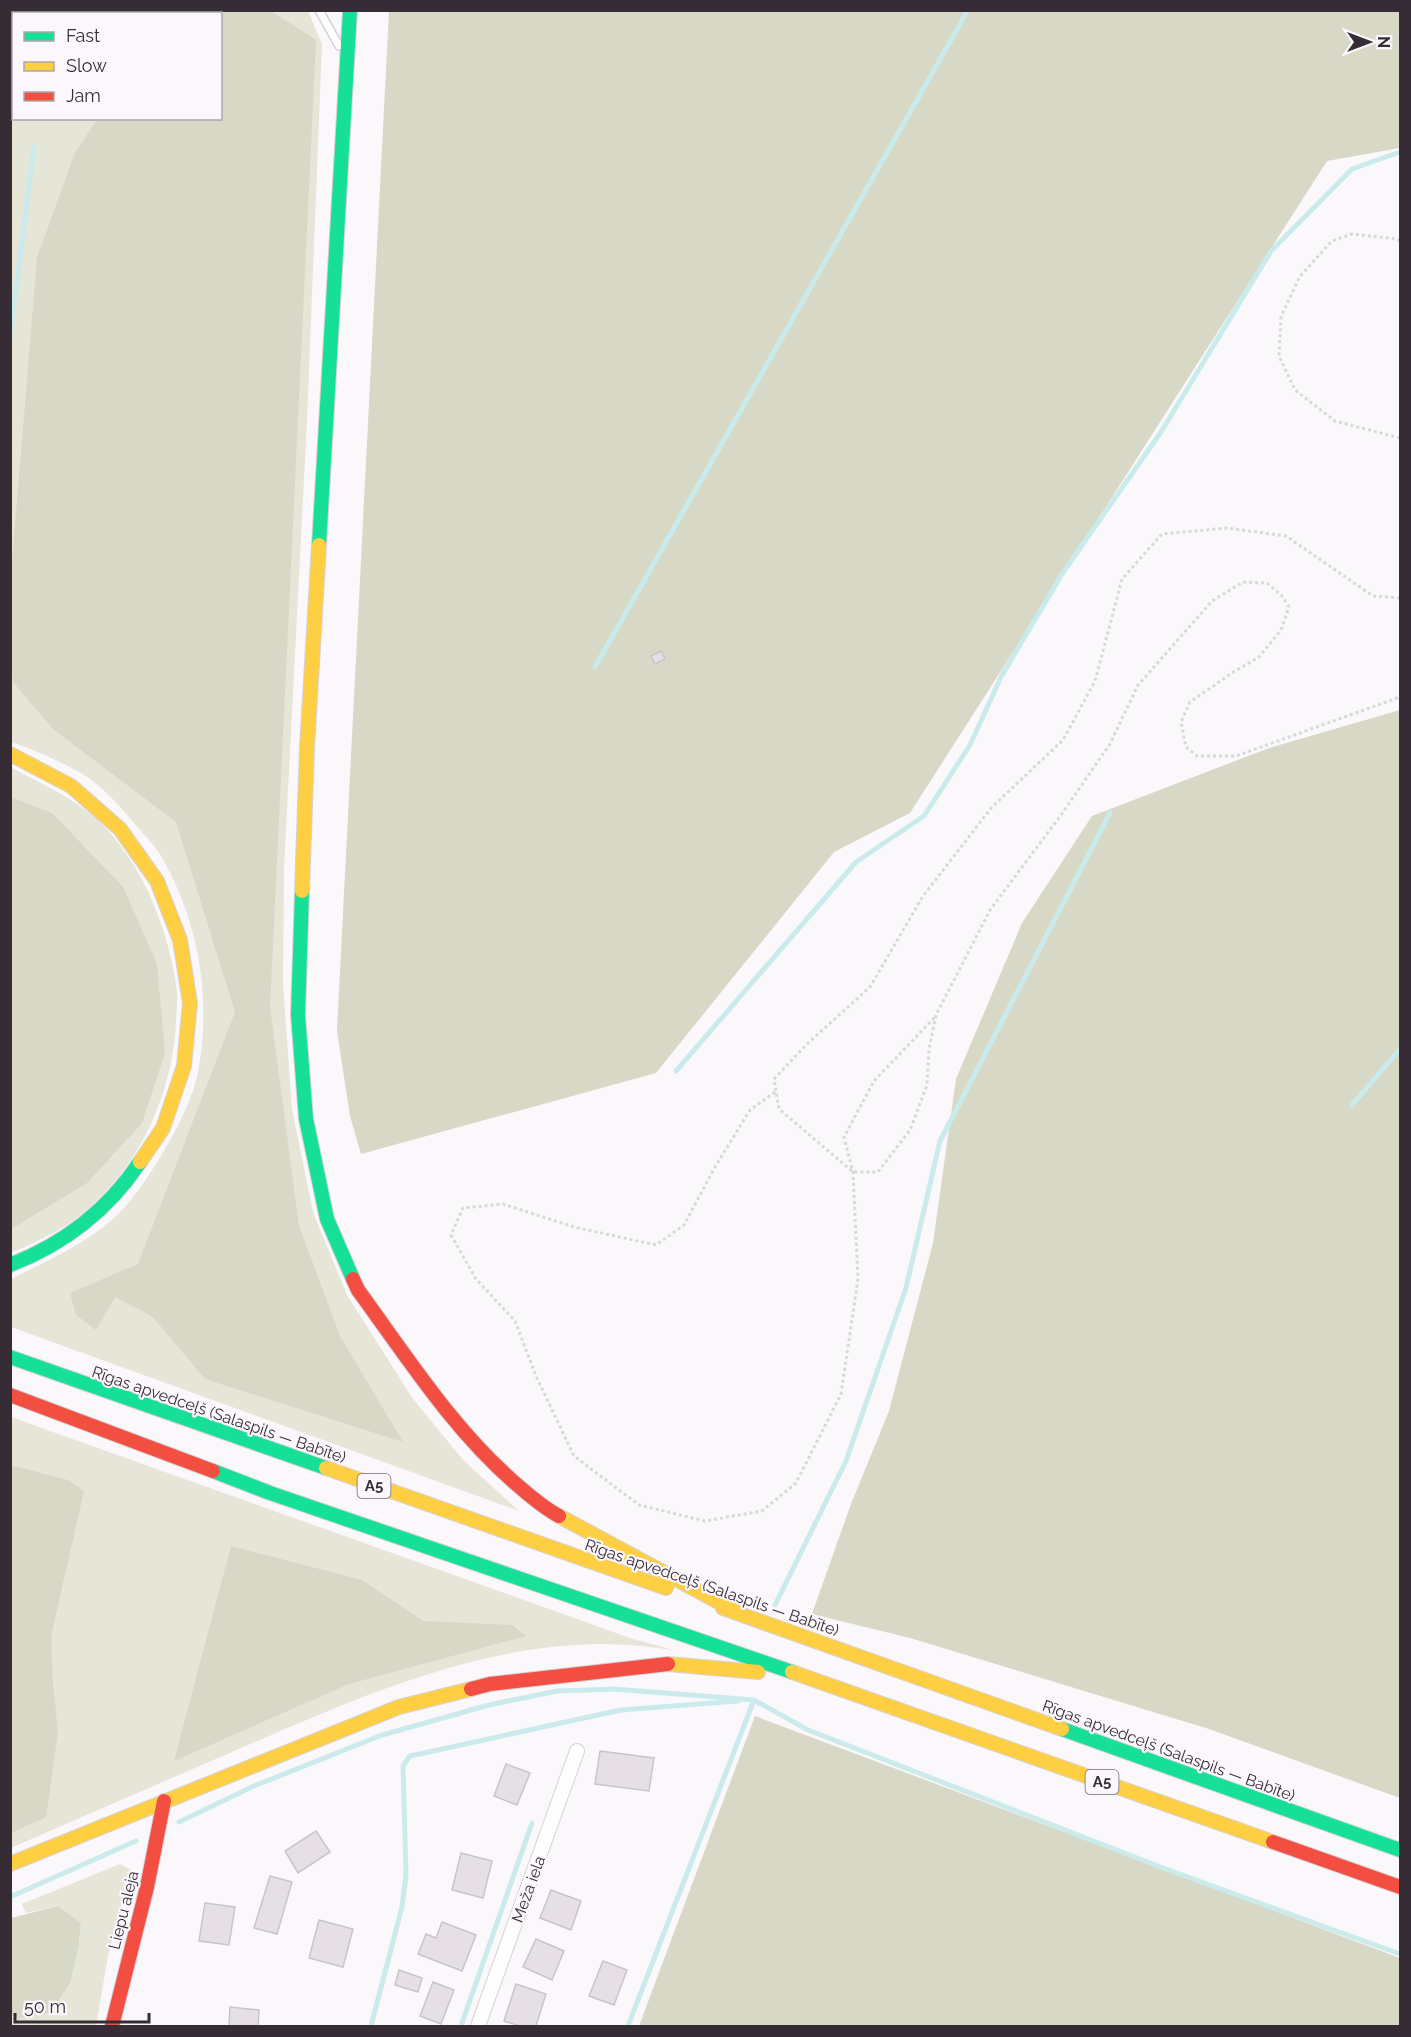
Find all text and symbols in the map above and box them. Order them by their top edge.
legend [12,12,222,120]
north arrow [1339,12,1399,72]
text: Fast [66,25,100,46]
text: N [1374,36,1393,48]
text: Slow [66,55,107,76]
text: Jam [66,85,101,106]
street label: Rīgas apvedceļš (Salaspils — Babīte) [89,1362,348,1467]
road number: A5 [358,1474,391,1498]
street label: Rīgas apvedceļš (Salaspils — Babīte) [582,1535,841,1640]
street label: Rīgas apvedceļš (Salaspils — Babīte) [1040,1696,1298,1805]
road number: A5 [1086,1770,1118,1794]
street label: Meža iela [508,1853,549,1925]
street label: Liepu aleja [105,1869,142,1951]
scale bar [15,1986,148,2024]
text: 50 m [24,1996,66,2017]

